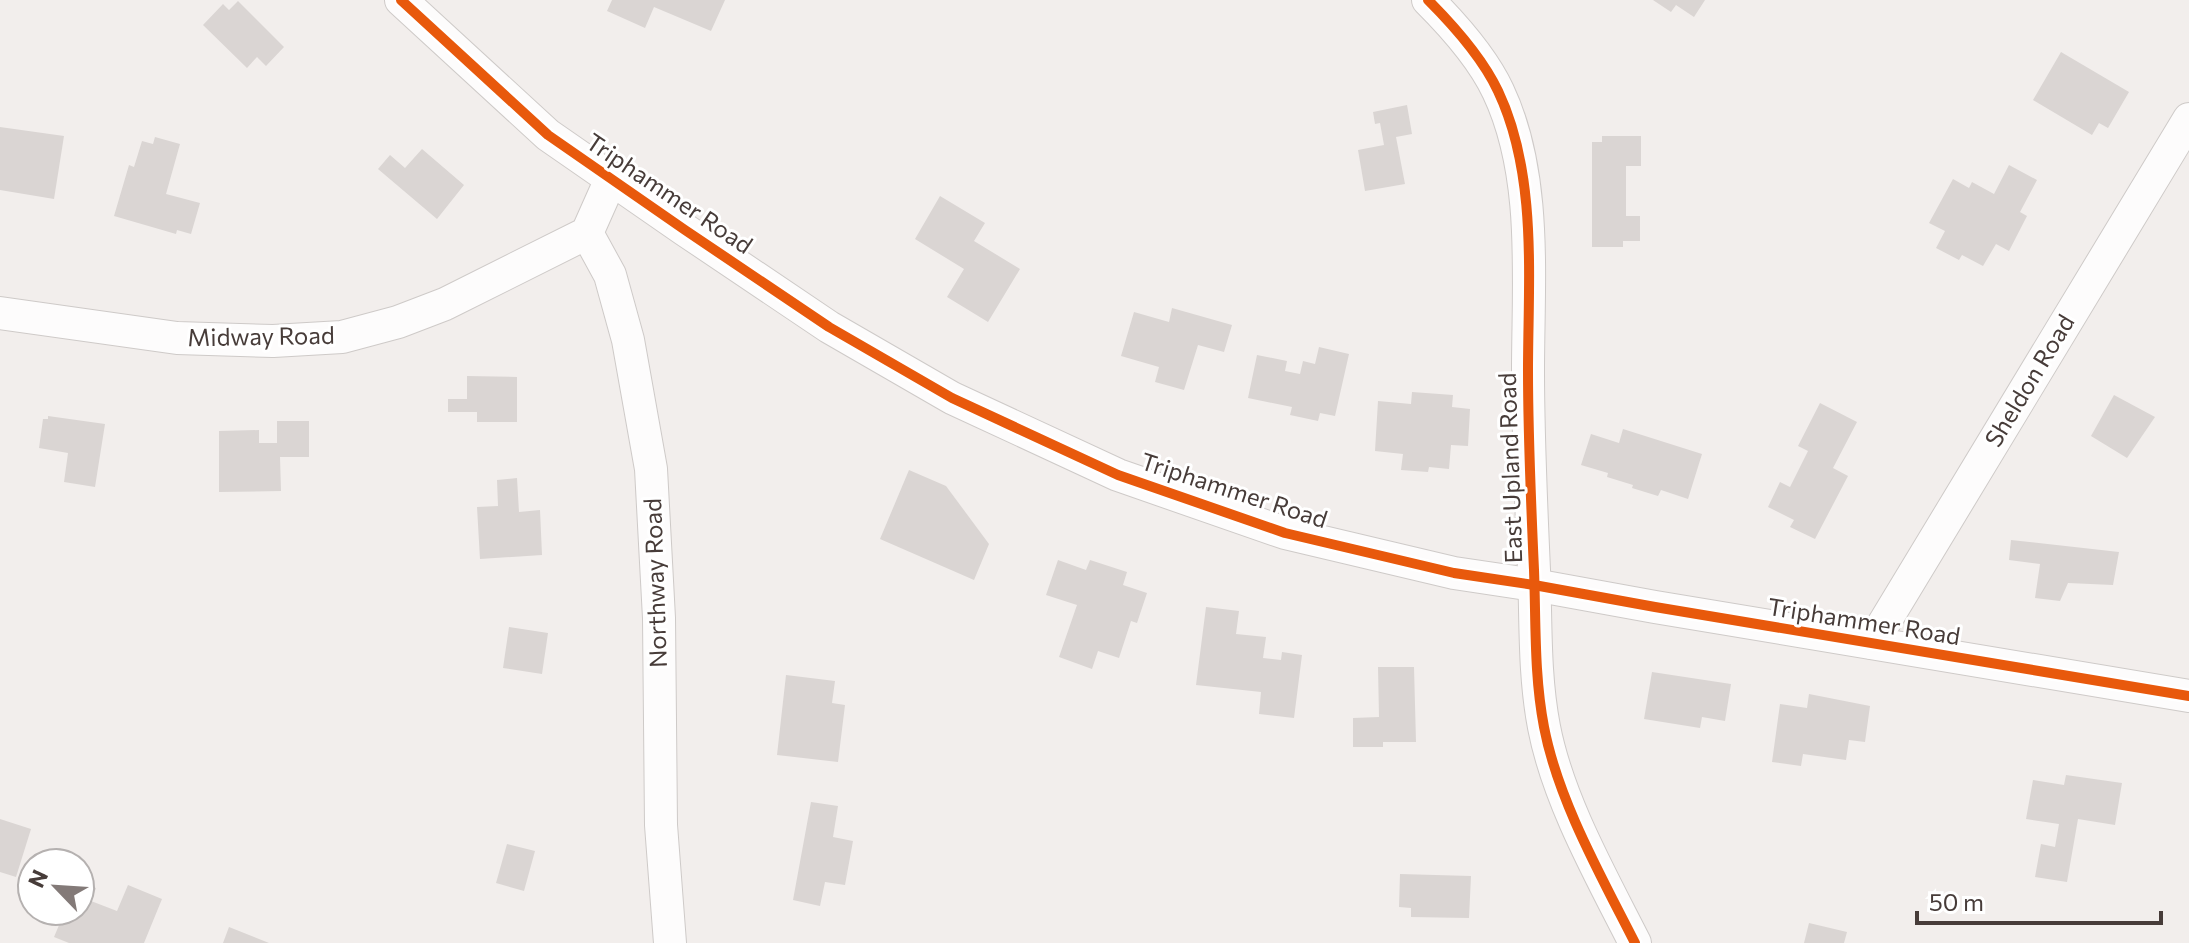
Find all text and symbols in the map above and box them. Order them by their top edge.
street label: Triphammer Road [581,126,759,259]
street label: Sheldon Road [1978,309,2080,452]
street label: Midway Road [187,320,335,351]
street label: East Upland Road [1492,372,1527,564]
street label: Triphammer Road [1138,446,1331,533]
street label: Northway Road [637,498,672,668]
street label: Triphammer Road [1766,591,1963,650]
north arrow [16,847,96,927]
text: N [22,865,53,892]
scale bar [1917,875,2161,925]
text: 50 m [1929,887,1984,916]

